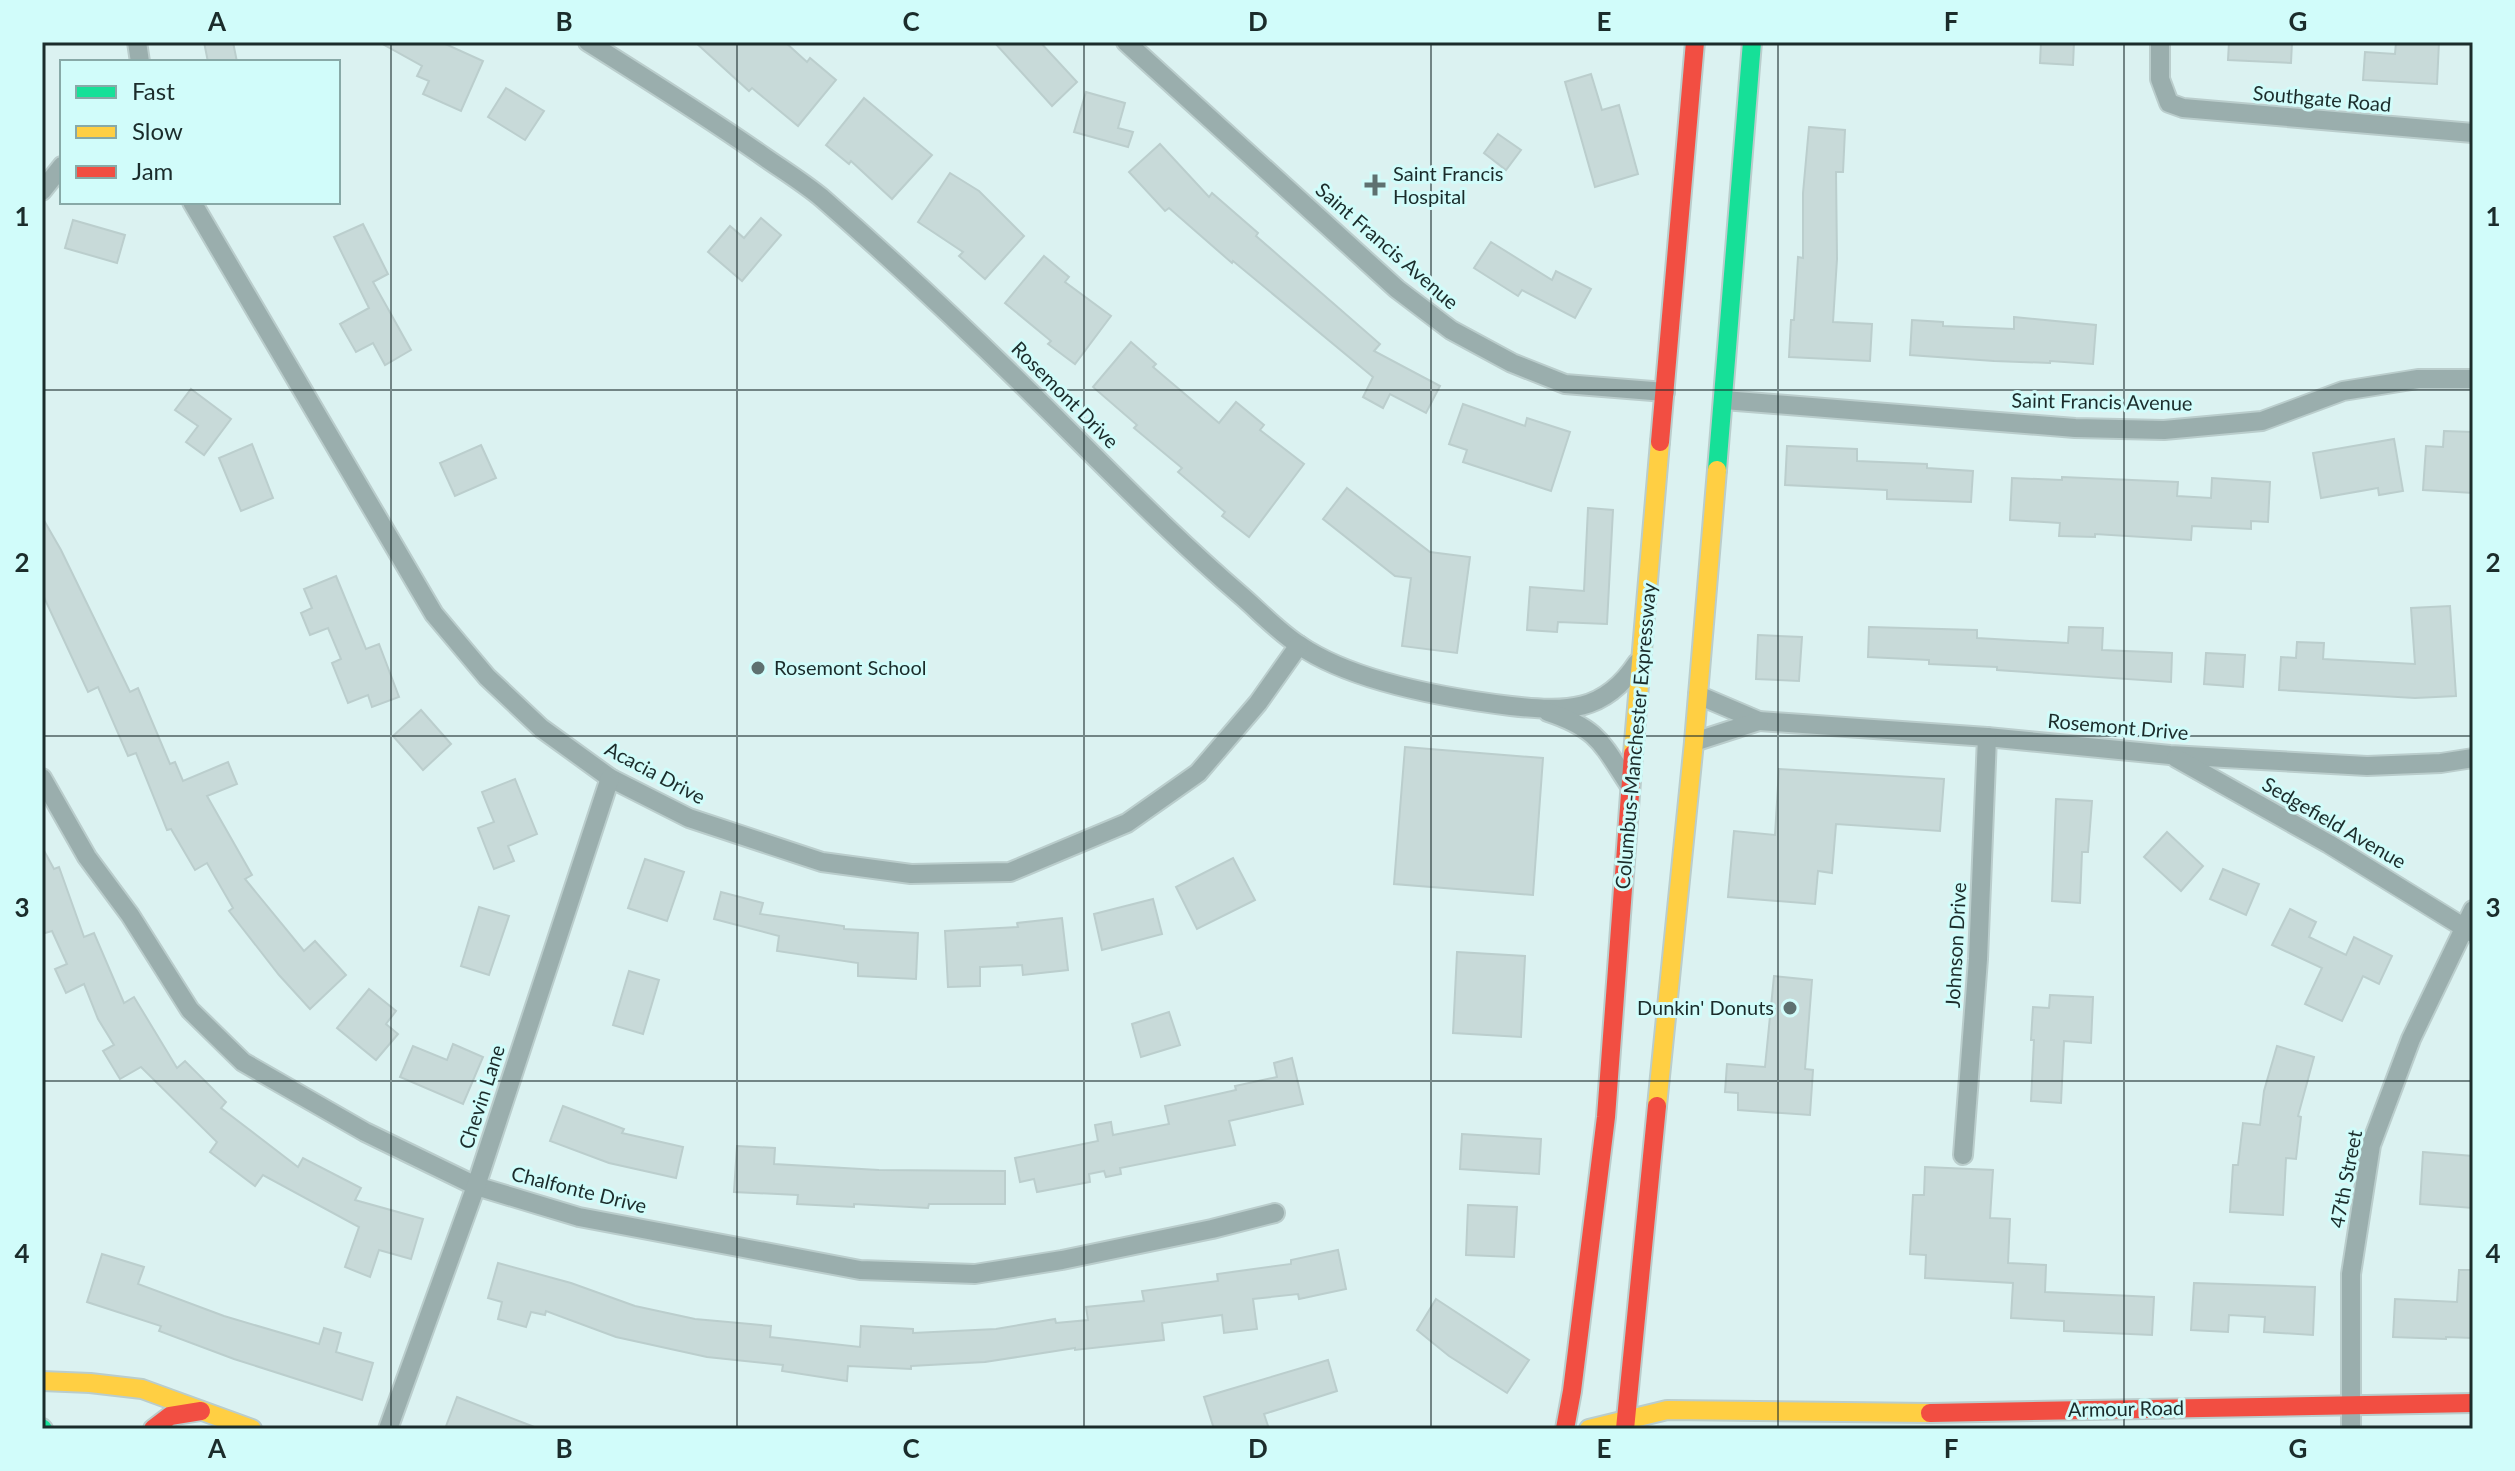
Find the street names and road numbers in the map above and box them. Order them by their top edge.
street label: Southgate Road [2252,80,2392,116]
street label: Saint Francis Avenue [1311,177,1464,314]
street label: Rosemont Drive [1007,336,1124,453]
street label: Saint Francis Avenue [2011,387,2193,415]
street label: Columbus-Manchester Expressway [1610,581,1660,890]
street label: Rosemont Drive [2047,708,2189,744]
street label: Acacia Drive [601,736,710,809]
street label: Sedgefield Avenue [2258,771,2411,873]
street label: Johnson Drive [1940,882,1970,1008]
street label: Chevin Lane [453,1042,509,1152]
street label: 47th Street [2324,1128,2366,1230]
street label: Chalfonte Drive [509,1161,649,1217]
street label: Armour Road [2068,1395,2184,1421]

